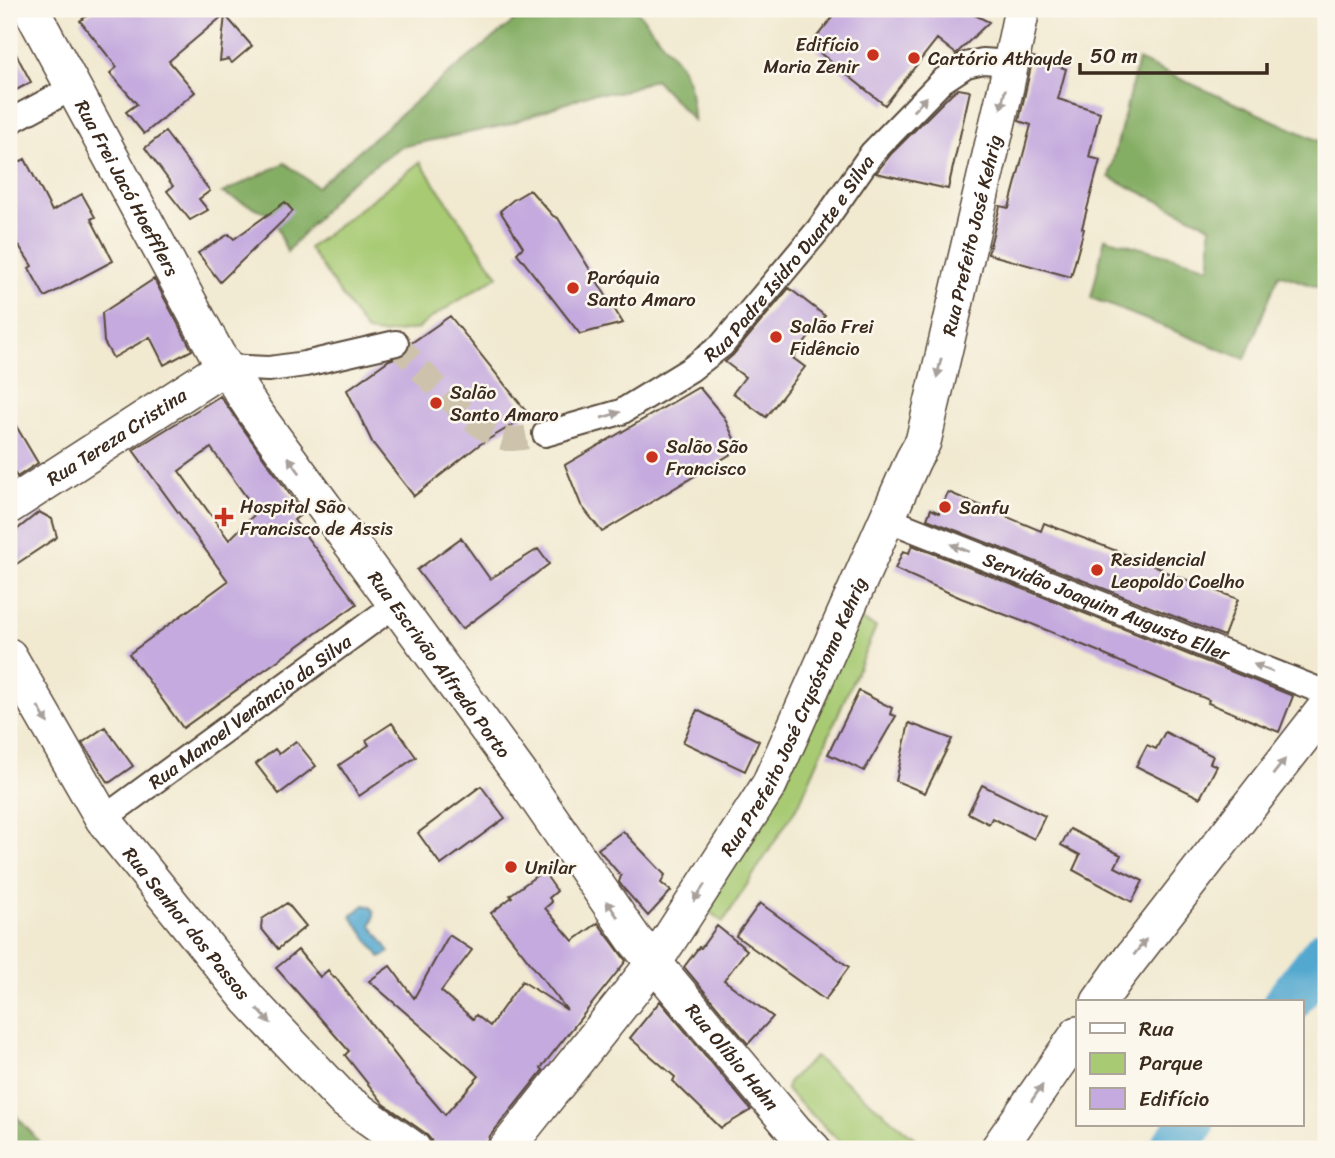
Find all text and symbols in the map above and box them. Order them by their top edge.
place label: Edifício Maria Zenir [763,28,860,83]
scale bar [1080,32,1267,76]
text: 50 m [1090,37,1138,75]
place label: Cartório Athayde [928,42,1073,75]
marker: Edifício Maria Zenir [865,47,881,63]
marker: Cartório Athayde [906,50,922,66]
one-way arrow [997,89,1008,111]
street label: Rua Frei Jacó Hoefflers [66,93,189,282]
one-way arrow [911,96,927,113]
street label: Rua Prefeito José Kehrig [932,131,1011,339]
street label: Rua Padre Isidro Duarte e Silva [696,147,883,370]
place label: Paróquia Santo Amaro [587,261,696,316]
marker: Paróquia Santo Amaro [565,280,581,296]
place label: Salão Frei Fidêncio [790,310,874,365]
marker: Salão Frei Fidêncio [768,329,784,345]
one-way arrow [933,358,944,380]
place label: Salão Santo Amaro [450,376,559,431]
street label: Rua Tereza Cristina [40,378,194,494]
marker: Salão Santo Amaro [428,395,444,411]
one-way arrow [600,409,621,419]
place label: Salão São Francisco [666,430,748,485]
marker: Salão São Francisco [644,449,660,465]
one-way arrow [287,456,301,474]
place label: Hospital São Francisco de Assis [240,490,393,545]
place label: Sanfu [959,491,1009,524]
marker: Sanfu [937,499,953,515]
marker: Hospital São Francisco de Assis [214,507,234,527]
street label: Servidão Joaquim Augusto Eller [978,542,1236,670]
one-way arrow [950,543,971,554]
place label: Residencial Leopoldo Coelho [1111,543,1245,598]
marker: Residencial Leopoldo Coelho [1089,562,1105,578]
street label: Rua Escrivão Alfredo Porto [360,563,520,766]
street label: Rua Prefeito José Crysóstomo Kehrig [711,571,876,863]
street label: Rua Manoel Venâncio da Silva [141,625,359,797]
one-way arrow [1252,663,1273,674]
one-way arrow [37,705,49,724]
one-way arrow [1272,759,1287,777]
street label: Rua Senhor dos Passos [115,839,259,1007]
place label: Unilar [525,851,577,884]
marker: Unilar [503,859,519,875]
one-way arrow [692,884,705,903]
one-way arrow [606,899,619,918]
one-way arrow [1132,939,1147,957]
street label: Rua Olíbio Hahn [677,995,788,1118]
legend [1076,1000,1304,1126]
one-way arrow [256,1007,272,1024]
text: Rua [1139,1010,1174,1048]
text: Parque [1139,1044,1203,1082]
text: Edifício [1139,1080,1209,1118]
one-way arrow [1030,1084,1044,1102]

